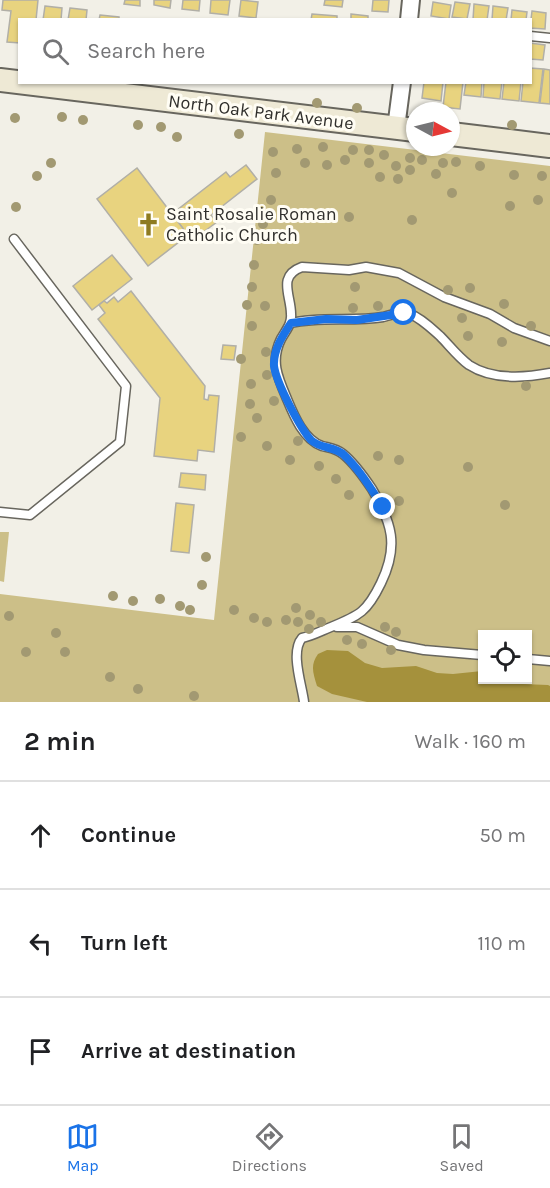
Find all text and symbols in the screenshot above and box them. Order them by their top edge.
search box [18,18,532,84]
icon: search [39,35,72,68]
text: Search here [87,38,205,64]
street label: North Oak Park Avenue [167,90,355,134]
north arrow [406,102,460,156]
place label: Saint Rosalie Roman Catholic Church [166,203,337,246]
church icon: Saint Rosalie Roman Catholic Church [135,211,161,237]
route start [390,299,416,325]
route end [369,493,395,519]
map controls [478,630,532,684]
button: locate [478,630,532,684]
text: 2 min [24,726,96,757]
text: Walk · 160 m [414,730,526,753]
icon: ahead [24,819,57,852]
text: Continue [81,822,176,848]
text: 50 m [479,824,526,847]
icon: left [24,927,57,960]
text: Turn left [81,930,168,956]
text: 110 m [477,932,526,955]
icon: arrive [24,1035,57,1068]
text: Arrive at destination [81,1038,296,1064]
tab: Map [66,1120,99,1175]
tab: Directions [232,1120,307,1175]
tab: Saved [440,1120,484,1175]

